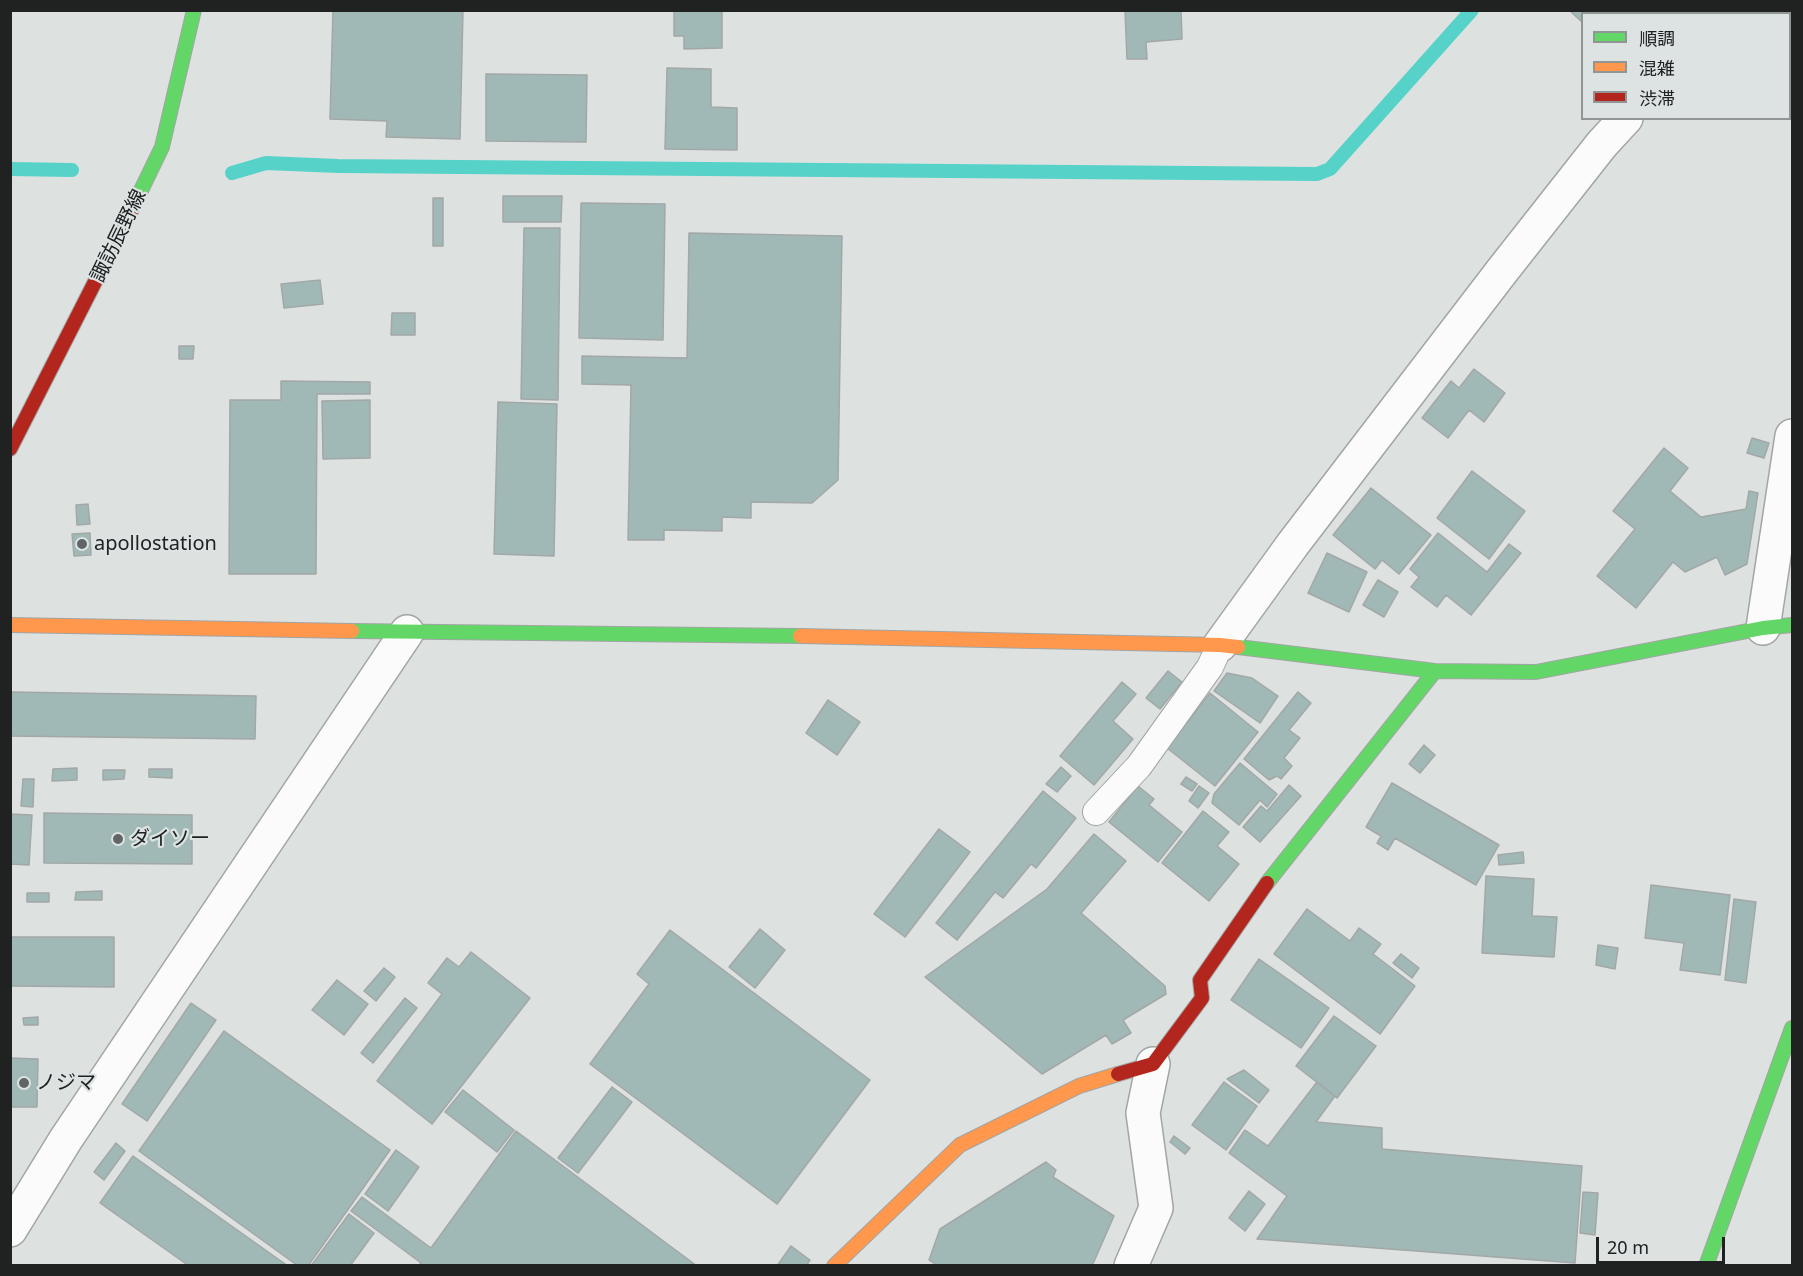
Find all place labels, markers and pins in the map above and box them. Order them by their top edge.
place label: apollostation [94,532,217,556]
marker: apollostation [75,537,89,551]
place label: ダイソー [130,827,210,851]
marker: ダイソー [111,832,125,846]
place label: ノジマ [36,1071,96,1095]
marker: ノジマ [17,1076,31,1090]

